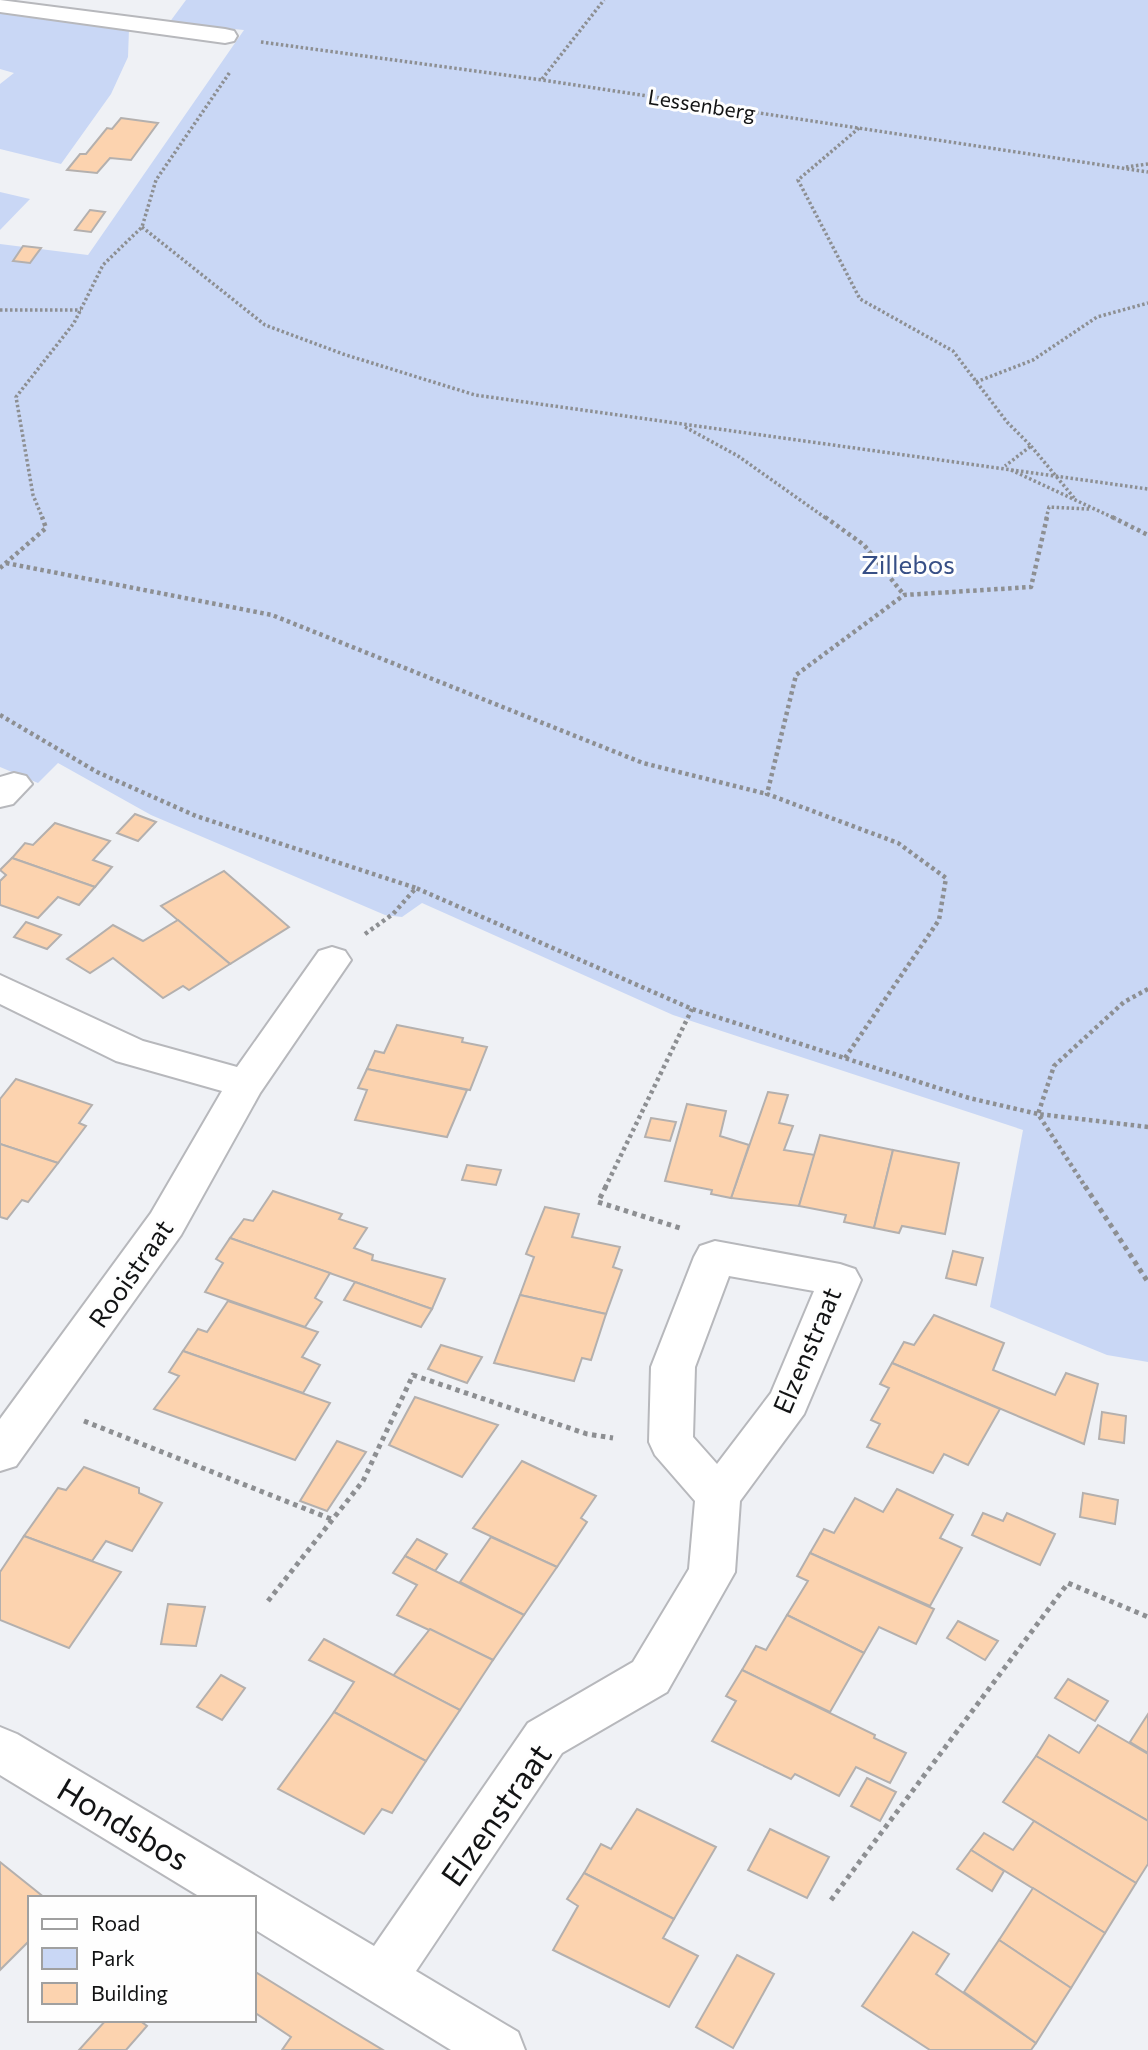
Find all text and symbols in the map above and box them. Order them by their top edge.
street label: Lessenberg [646,83,758,125]
park label: Zillebos [861,548,955,579]
street label: Rooistraat [82,1213,178,1333]
street label: Elzenstraat [766,1282,846,1418]
street label: Elzenstraat [431,1735,559,1893]
street label: Hondsbos [51,1768,197,1878]
legend [28,1896,256,2022]
text: Road [91,1910,140,1935]
text: Park [91,1945,135,1970]
text: Building [91,1980,168,2005]

